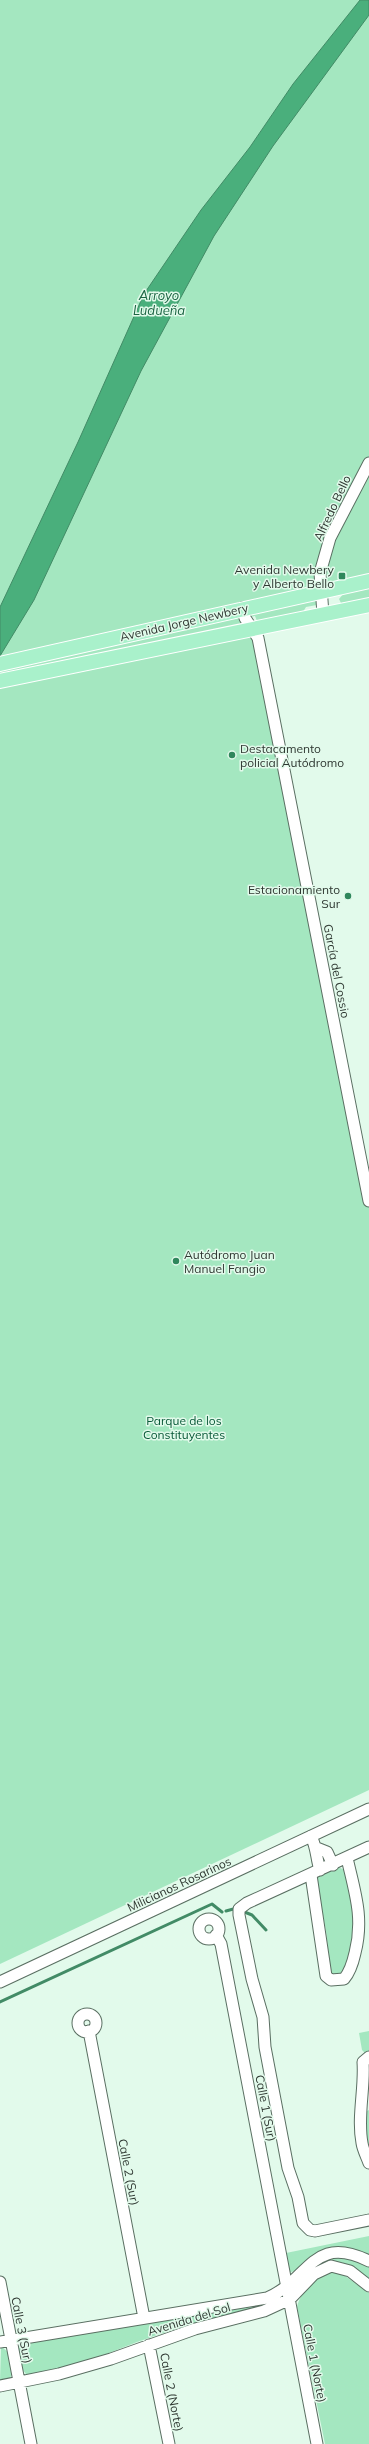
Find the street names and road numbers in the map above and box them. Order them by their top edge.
street label: Alfredo Bello [310,473,354,543]
street label: Avenida Jorge Newbery [118,600,250,644]
street label: García del Cossio [321,923,353,1019]
street label: Milicianos Rosarinos [125,1853,233,1915]
street label: Calle 1 (Sur) [252,2073,280,2143]
street label: Calle 2 (Sur) [115,2137,143,2207]
street label: Calle 3 (Sur) [8,2295,36,2365]
street label: Avenida del Sol [146,2299,232,2339]
street label: Calle 1 (Norte) [300,2323,330,2403]
street label: Calle 2 (Norte) [157,2352,187,2432]

